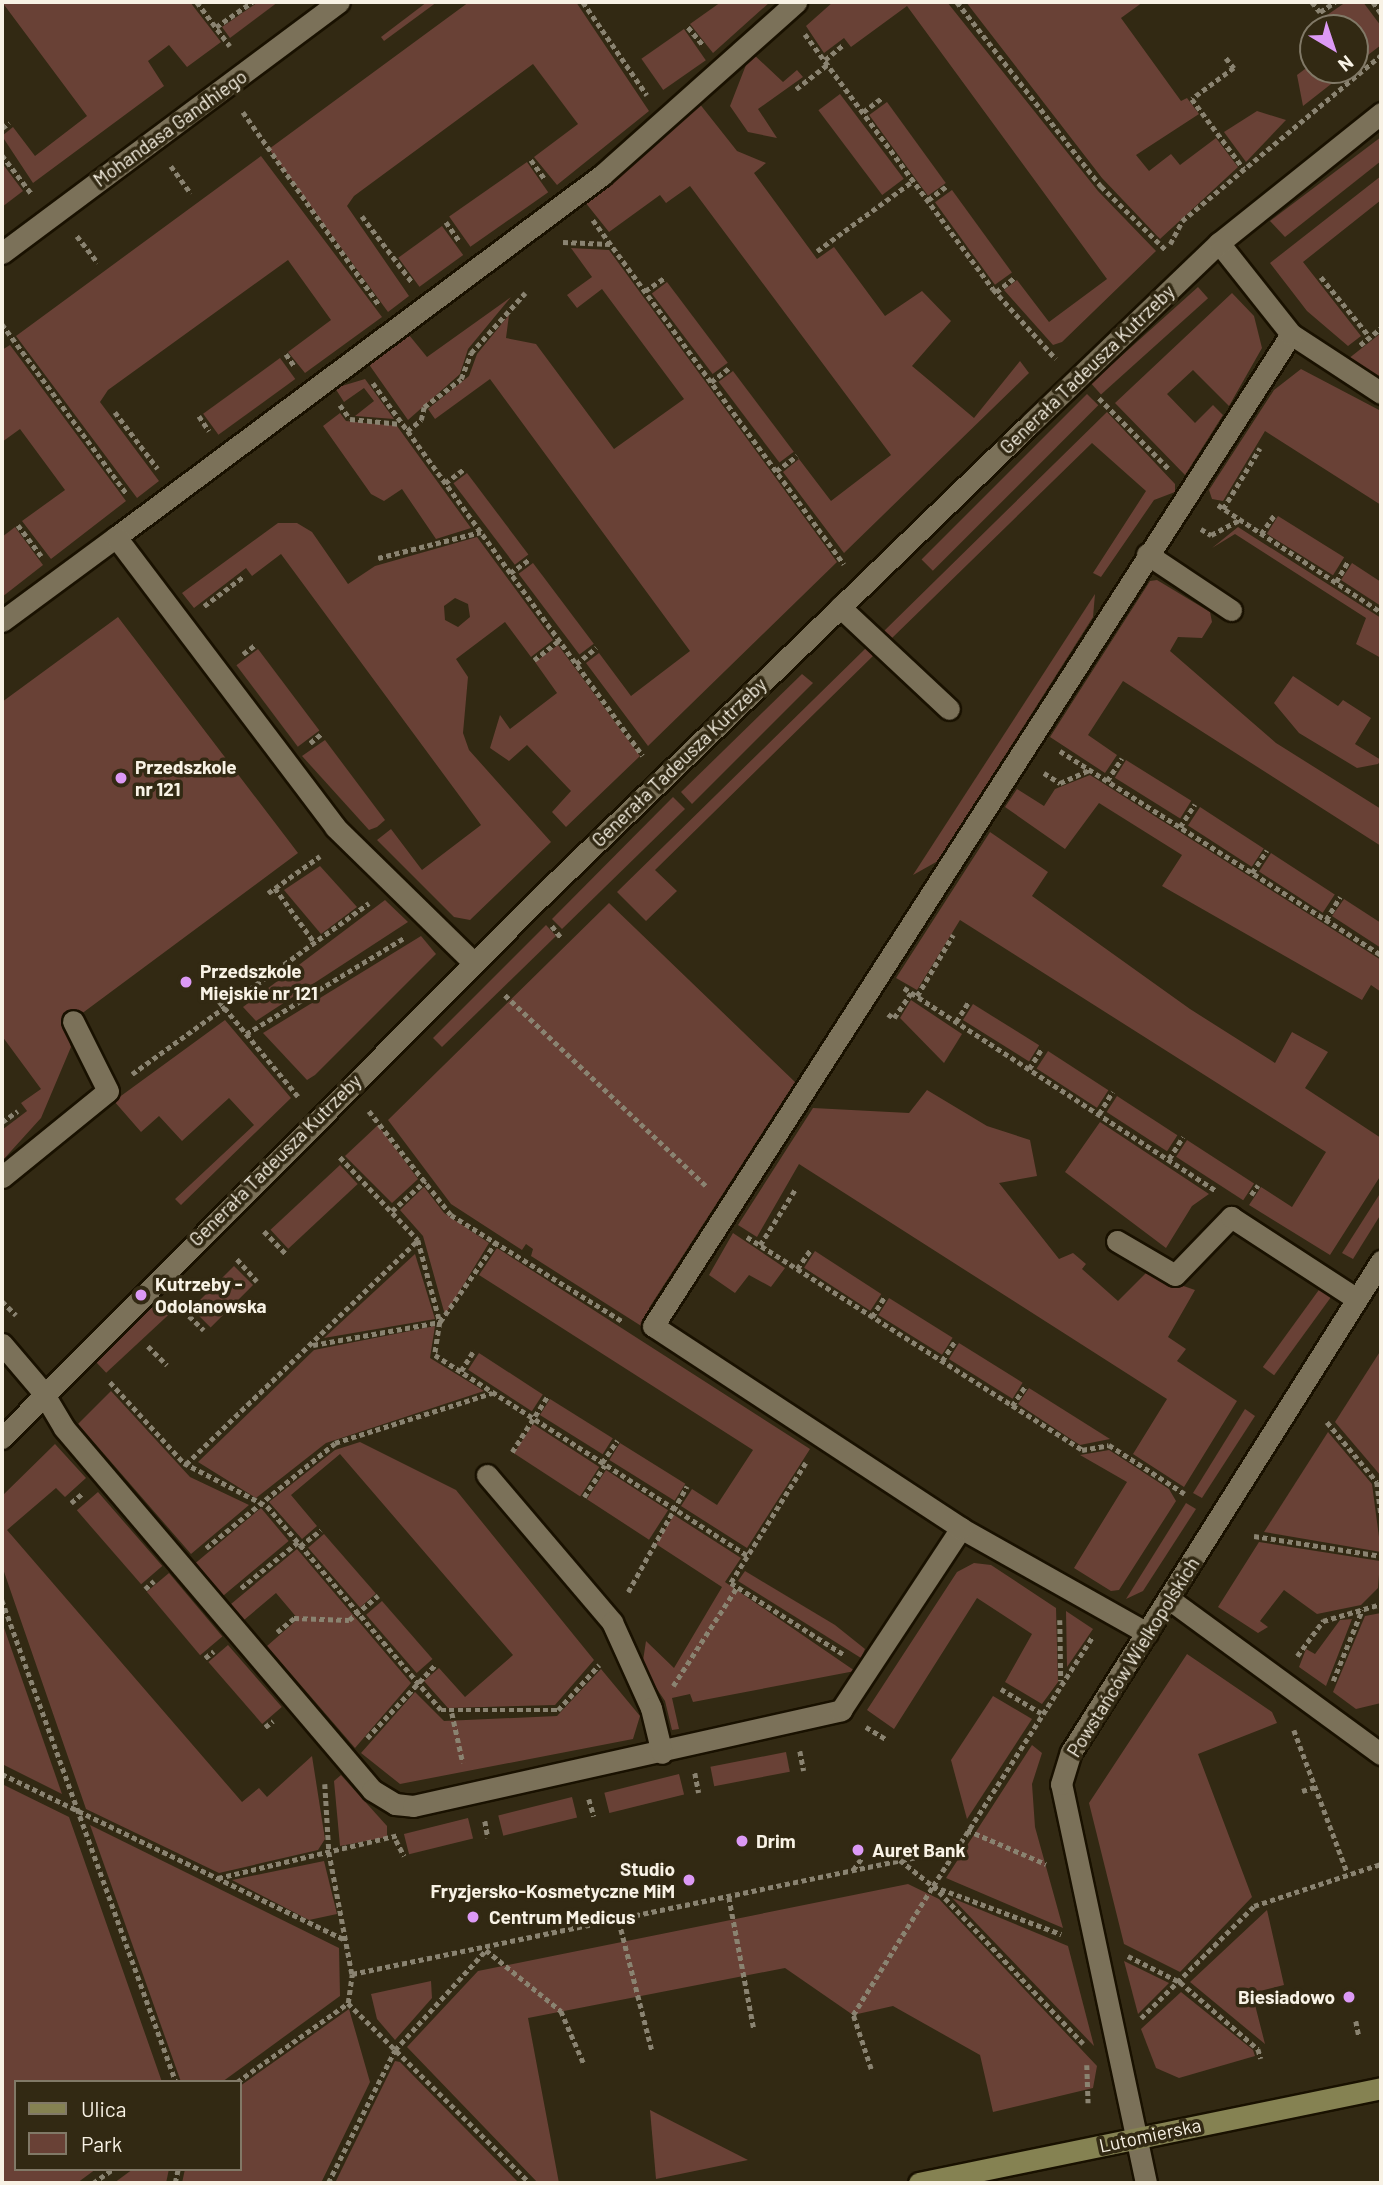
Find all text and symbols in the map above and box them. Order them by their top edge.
north arrow [1299,14,1369,84]
text: N [1334,51,1358,77]
street label: Mohandasa Gandhiego [89,65,251,191]
street label: Generała Tadeusza Kutrzeby [995,280,1179,458]
street label: Generała Tadeusza Kutrzeby [587,673,771,851]
place label: Przedszkole nr 121 [135,756,237,800]
marker: Przedszkole nr 121 [113,770,129,786]
place label: Przedszkole Miejskie nr 121 [200,960,318,1004]
marker: Przedszkole Miejskie nr 121 [178,974,194,990]
street label: Generała Tadeusza Kutrzeby [184,1069,366,1251]
place label: Kutrzeby - Odolanowska [155,1273,267,1317]
marker: Kutrzeby - Odolanowska [133,1287,149,1303]
street label: Powstańców Wielkopolskich [1062,1553,1204,1761]
place label: Drim [756,1830,796,1852]
marker: Drim [734,1833,750,1849]
place label: Auret Bank [872,1839,966,1861]
marker: Auret Bank [850,1842,866,1858]
place label: Studio Fryzjersko-Kosmetyczne MiM [431,1858,675,1902]
marker: Studio Fryzjersko-Kosmetyczne MiM [681,1872,697,1888]
place label: Centrum Medicus [489,1906,635,1928]
marker: Centrum Medicus [463,1907,483,1927]
place label: Biesiadowo [1238,1986,1335,2008]
marker: Biesiadowo [1341,1989,1357,2005]
legend [14,2080,242,2171]
text: Ulica [81,2096,126,2121]
street label: Lutomierska [1097,2113,1203,2157]
text: Park [81,2131,122,2156]

